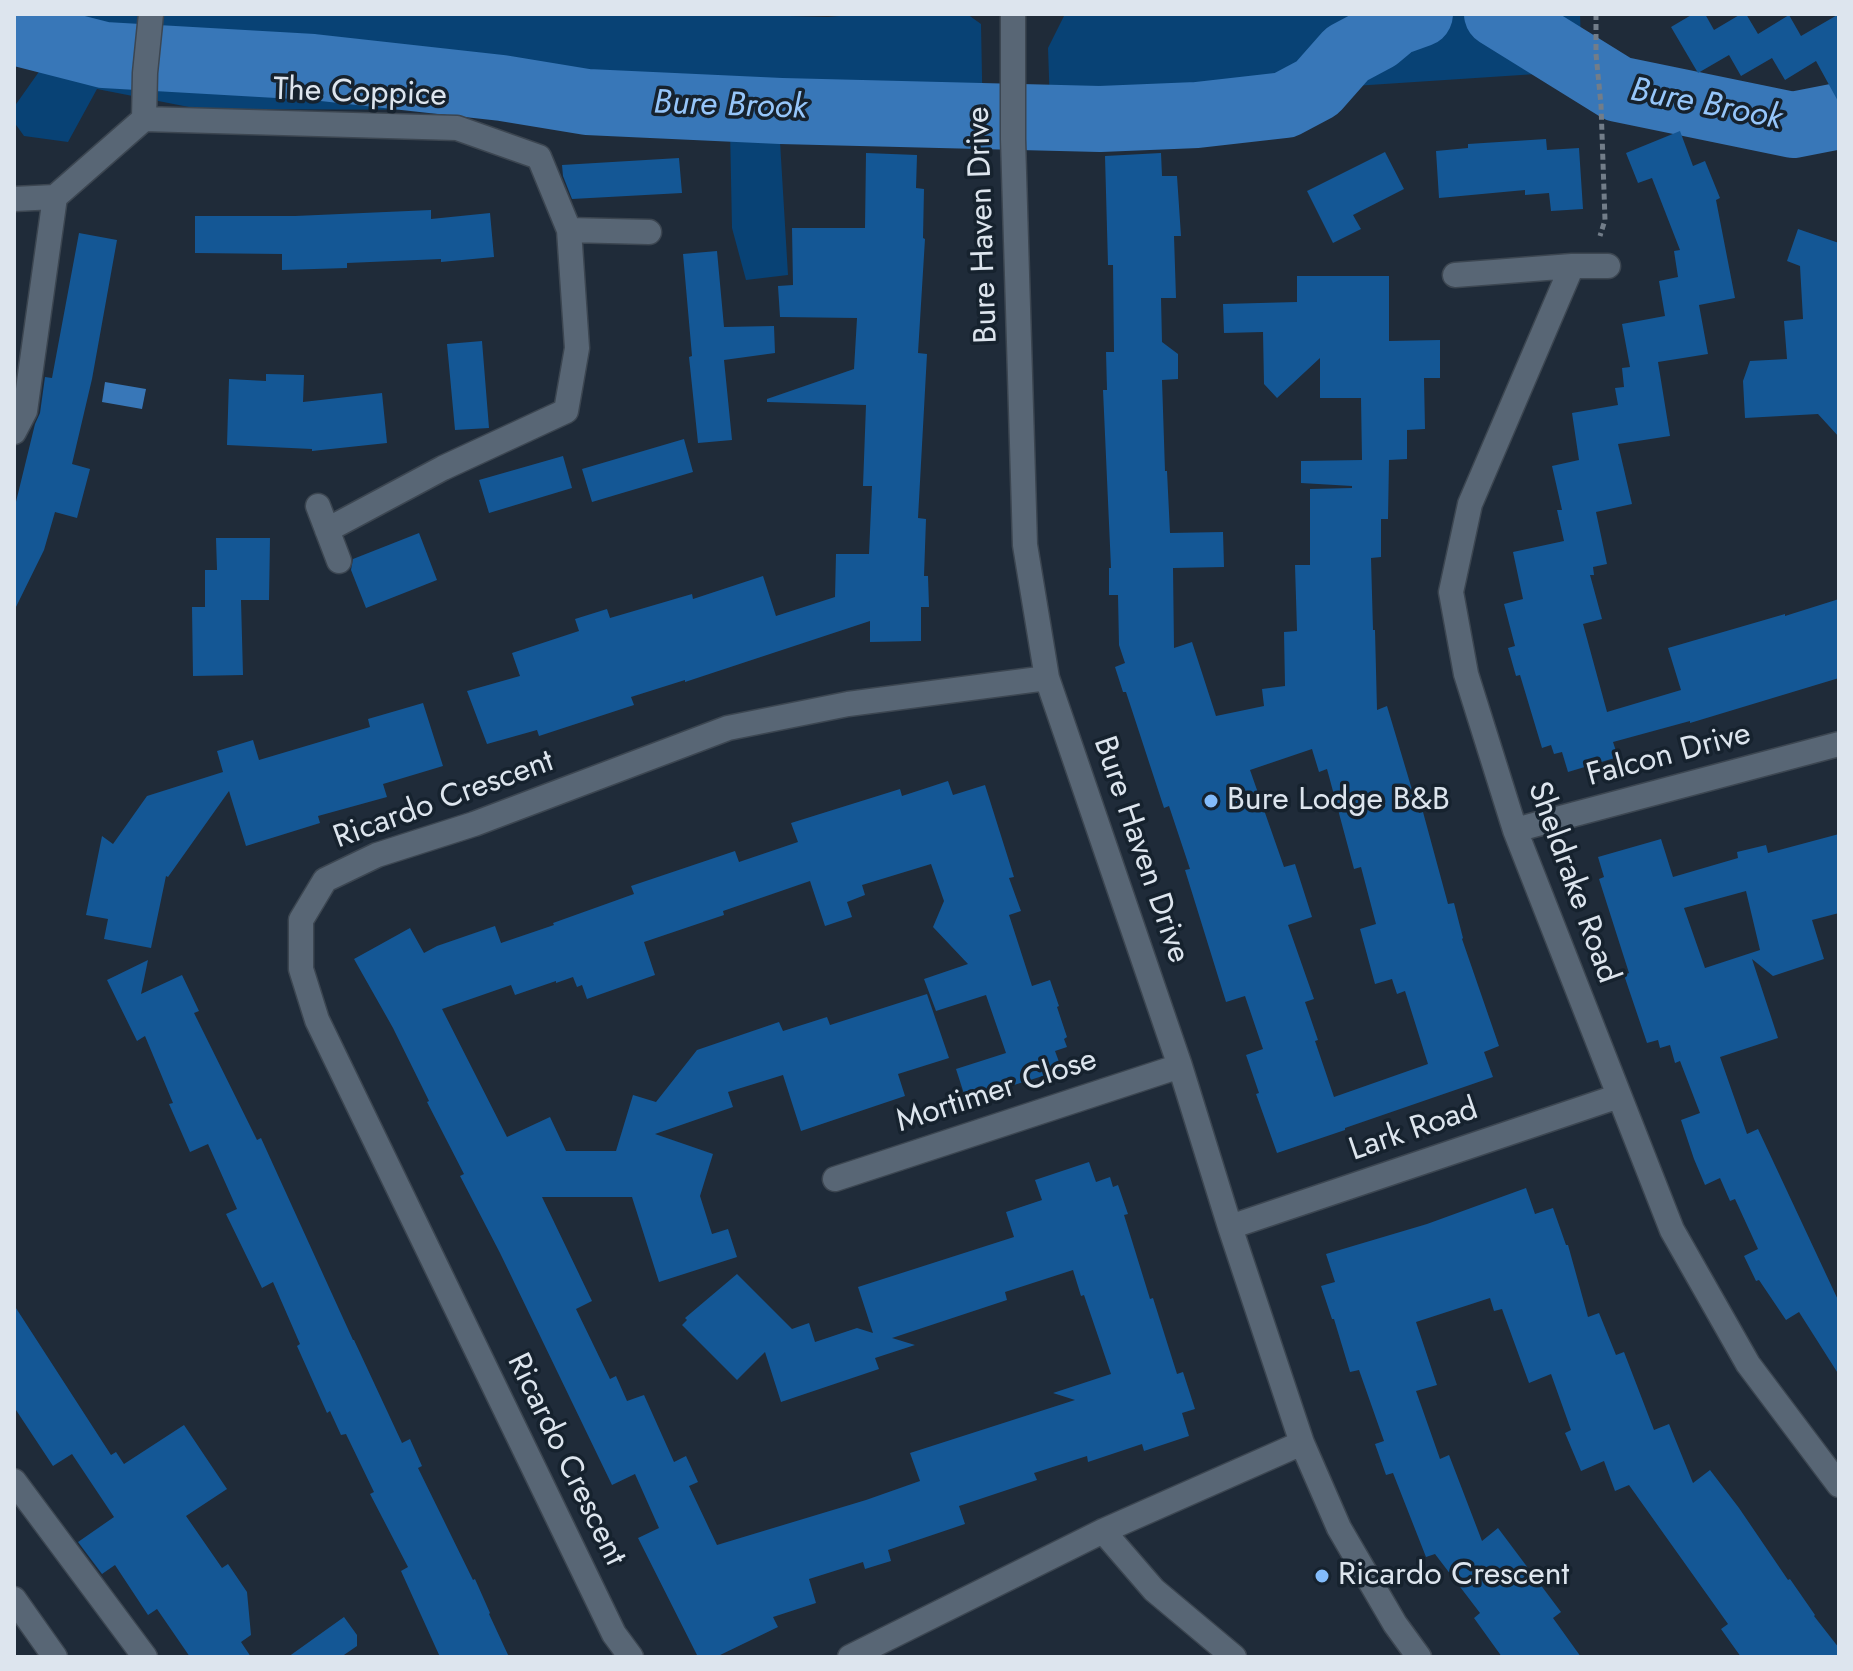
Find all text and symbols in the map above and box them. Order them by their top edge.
water label: Bure Brook [1627,71,1785,141]
street label: The Coppice [273,72,447,116]
water label: Bure Brook [653,84,807,130]
street label: Bure Haven Drive [961,106,1007,344]
street label: Falcon Drive [1583,716,1755,796]
street label: Bure Haven Drive [1083,732,1197,968]
street label: Ricardo Crescent [329,743,559,859]
street label: Sheldrake Road [1518,777,1626,989]
place label: Bure Lodge B&B [1227,782,1450,820]
marker: Bure Lodge B&B [1202,792,1220,810]
street label: Mortimer Close [892,1042,1102,1142]
street label: Lark Road [1345,1091,1483,1171]
street label: Ricardo Crescent [497,1348,633,1572]
place label: Ricardo Crescent [1338,1557,1569,1595]
marker: Ricardo Crescent [1313,1567,1331,1585]

